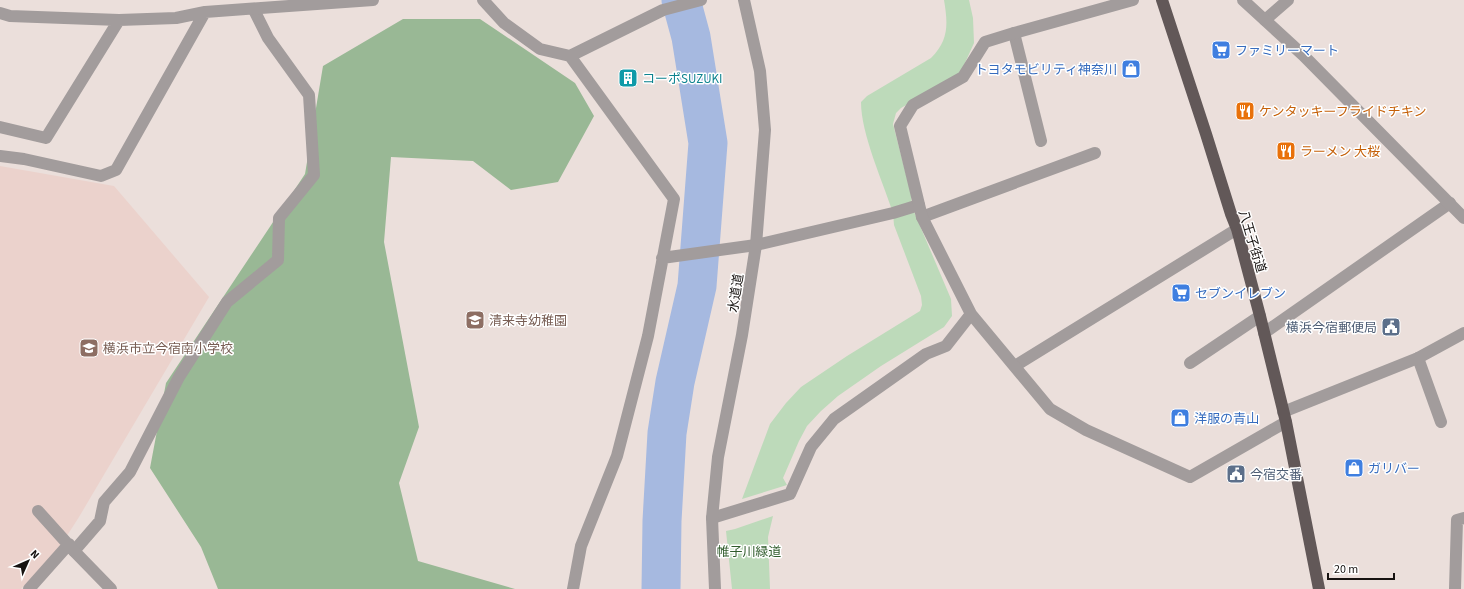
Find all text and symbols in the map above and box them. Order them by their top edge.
supermarket icon: ファミリーマート [1210,39,1232,61]
place label: ファミリーマート [1235,42,1339,60]
shop icon: トヨタモビリティ神奈川 [1120,58,1142,80]
place label: トヨタモビリティ神奈川 [975,61,1117,79]
building icon: コーポSUZUKI [617,67,639,89]
place label: コーポSUZUKI [642,70,723,88]
restaurant icon: ケンタッキーフライドチキン [1234,100,1256,122]
place label: ケンタッキーフライドチキン [1259,103,1426,121]
restaurant icon: ラーメン 大桜 [1275,140,1297,162]
place label: ラーメン 大桜 [1300,143,1380,161]
street label: 八王子街道 [1234,208,1270,275]
street label: 水道道 [724,272,748,314]
supermarket icon: セブンイレブン [1170,282,1192,304]
place label: セブンイレブン [1195,285,1286,303]
school or university icon: 清来寺幼稚園 [464,309,486,331]
place label: 清来寺幼稚園 [489,312,567,330]
public building icon: 横浜今宿郵便局 [1380,316,1402,338]
place label: 横浜今宿郵便局 [1286,319,1377,337]
school or university icon: 横浜市立今宿南小学校 [78,337,100,359]
place label: 横浜市立今宿南小学校 [103,340,233,358]
shop icon: 洋服の青山 [1169,407,1191,429]
place label: 洋服の青山 [1194,410,1259,428]
shop icon: ガリバー [1343,457,1365,479]
place label: ガリバー [1368,460,1420,478]
public building icon: 今宿交番 [1225,463,1247,485]
place label: 今宿交番 [1250,466,1302,484]
north arrow [8,541,48,581]
park label: 帷子川緑道 [716,543,782,561]
text: N [27,546,43,562]
scale bar [1328,555,1394,581]
text: 20 m [1334,561,1358,578]

